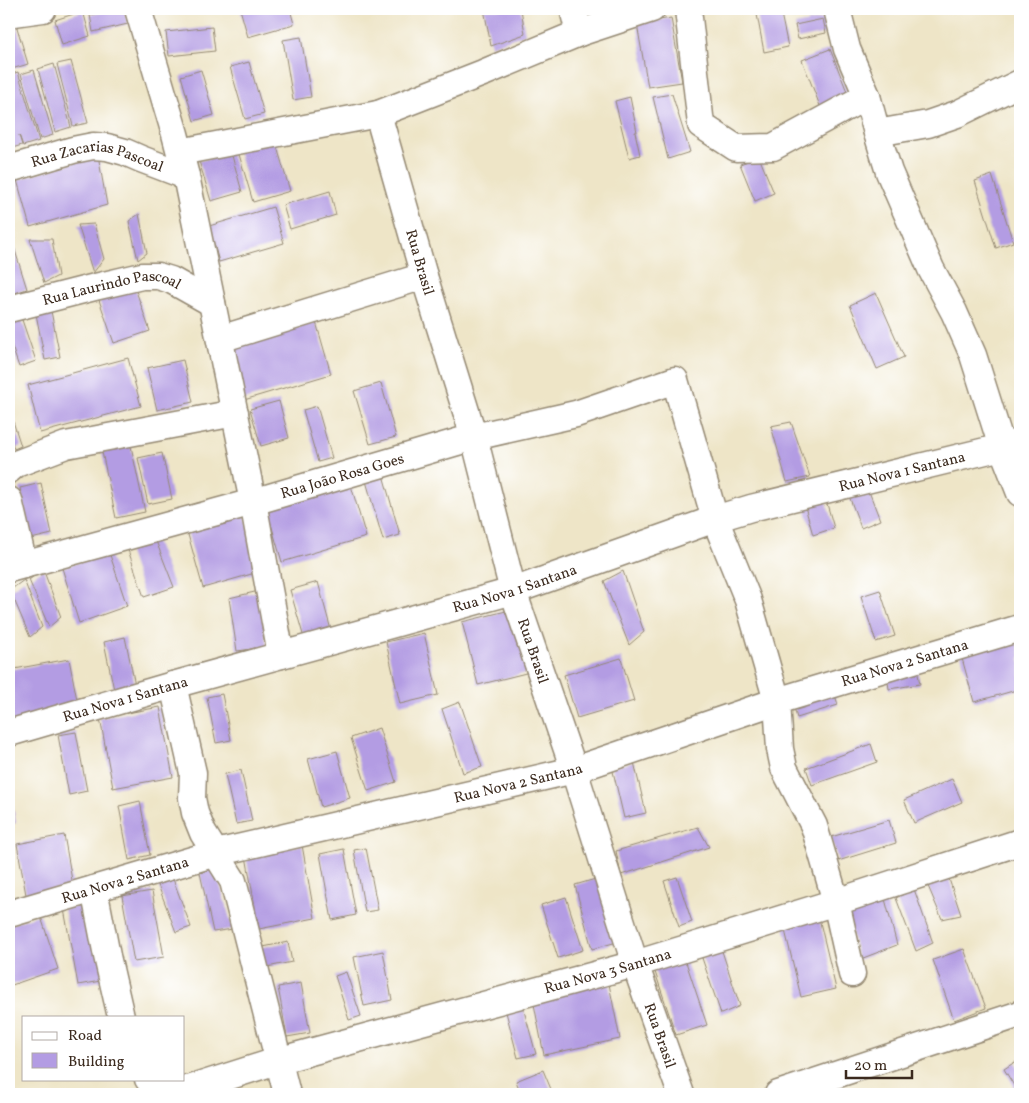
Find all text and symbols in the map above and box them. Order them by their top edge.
street label: Rua Zacarias Pascoal [29,137,166,178]
street label: Rua Brasil [399,227,438,298]
street label: Rua Laurindo Pascoal [41,267,185,312]
street label: Rua Nova 1 Santana [837,447,968,498]
street label: Rua João Rosa Goes [278,449,407,505]
street label: Rua Nova 1 Santana [451,560,580,619]
street label: Rua Brasil [511,616,553,687]
street label: Rua Nova 2 Santana [839,635,971,693]
street label: Rua Nova 1 Santana [60,672,190,729]
street label: Rua Nova 2 Santana [452,759,586,809]
street label: Rua Nova 2 Santana [59,853,192,910]
street label: Rua Nova 3 Santana [542,944,674,1000]
street label: Rua Brasil [638,1000,680,1071]
legend [22,1016,185,1080]
text: Road [68,1026,102,1047]
scale bar [846,1048,913,1080]
text: Building [68,1052,125,1073]
text: 20 m [854,1056,887,1077]

